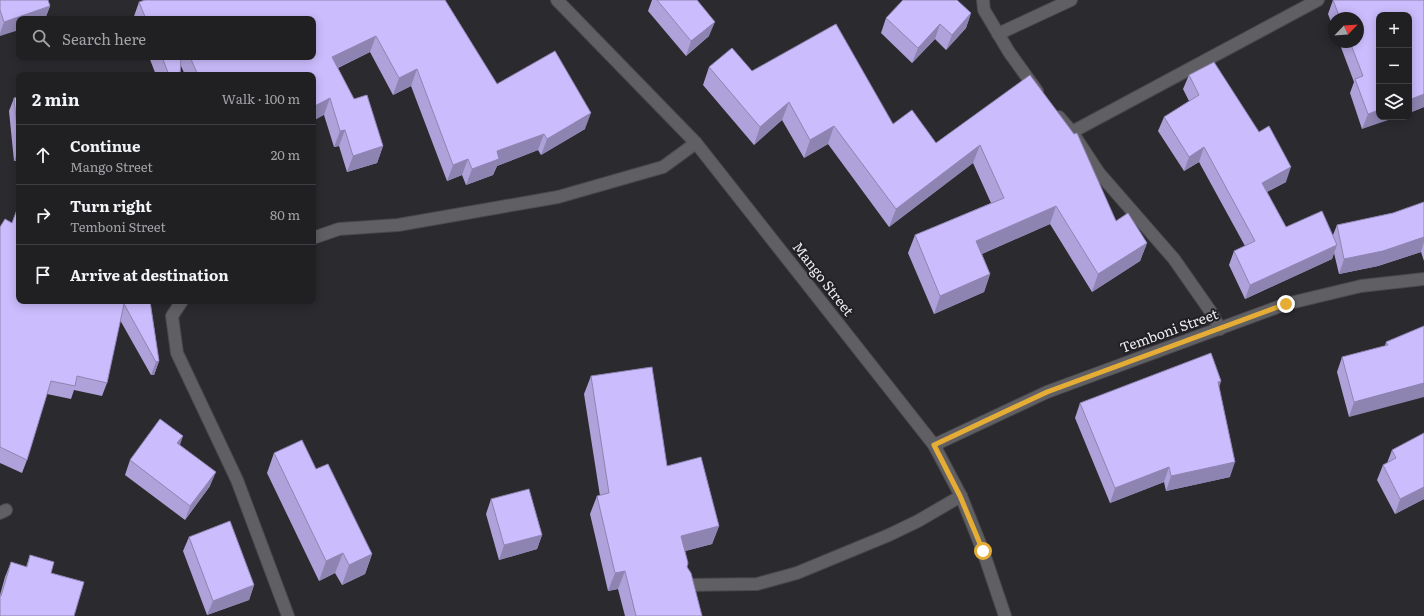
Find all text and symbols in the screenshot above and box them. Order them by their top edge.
north arrow [1328,12,1364,48]
map controls [1376,12,1412,120]
button: + [1376,12,1412,48]
search box [16,16,316,60]
icon: search [30,27,52,49]
text: Search here [62,27,146,50]
button: − [1376,48,1412,84]
button: layers [1376,84,1412,120]
text: 2 min [32,86,80,111]
text: Walk · 100 m [222,89,300,108]
text: Continue [70,134,140,157]
icon: ahead [32,144,54,166]
text: 20 m [271,145,300,164]
text: Mango Street [70,157,153,176]
text: Turn right [70,194,152,217]
icon: right [32,204,54,226]
text: 80 m [270,205,300,224]
text: Temboni Street [70,217,166,236]
street label: Mango Street [789,237,859,320]
text: Arrive at destination [70,263,229,286]
icon: arrive [32,264,54,286]
route end [1277,295,1295,313]
street label: Temboni Street [1117,303,1221,357]
route start [974,542,992,560]

